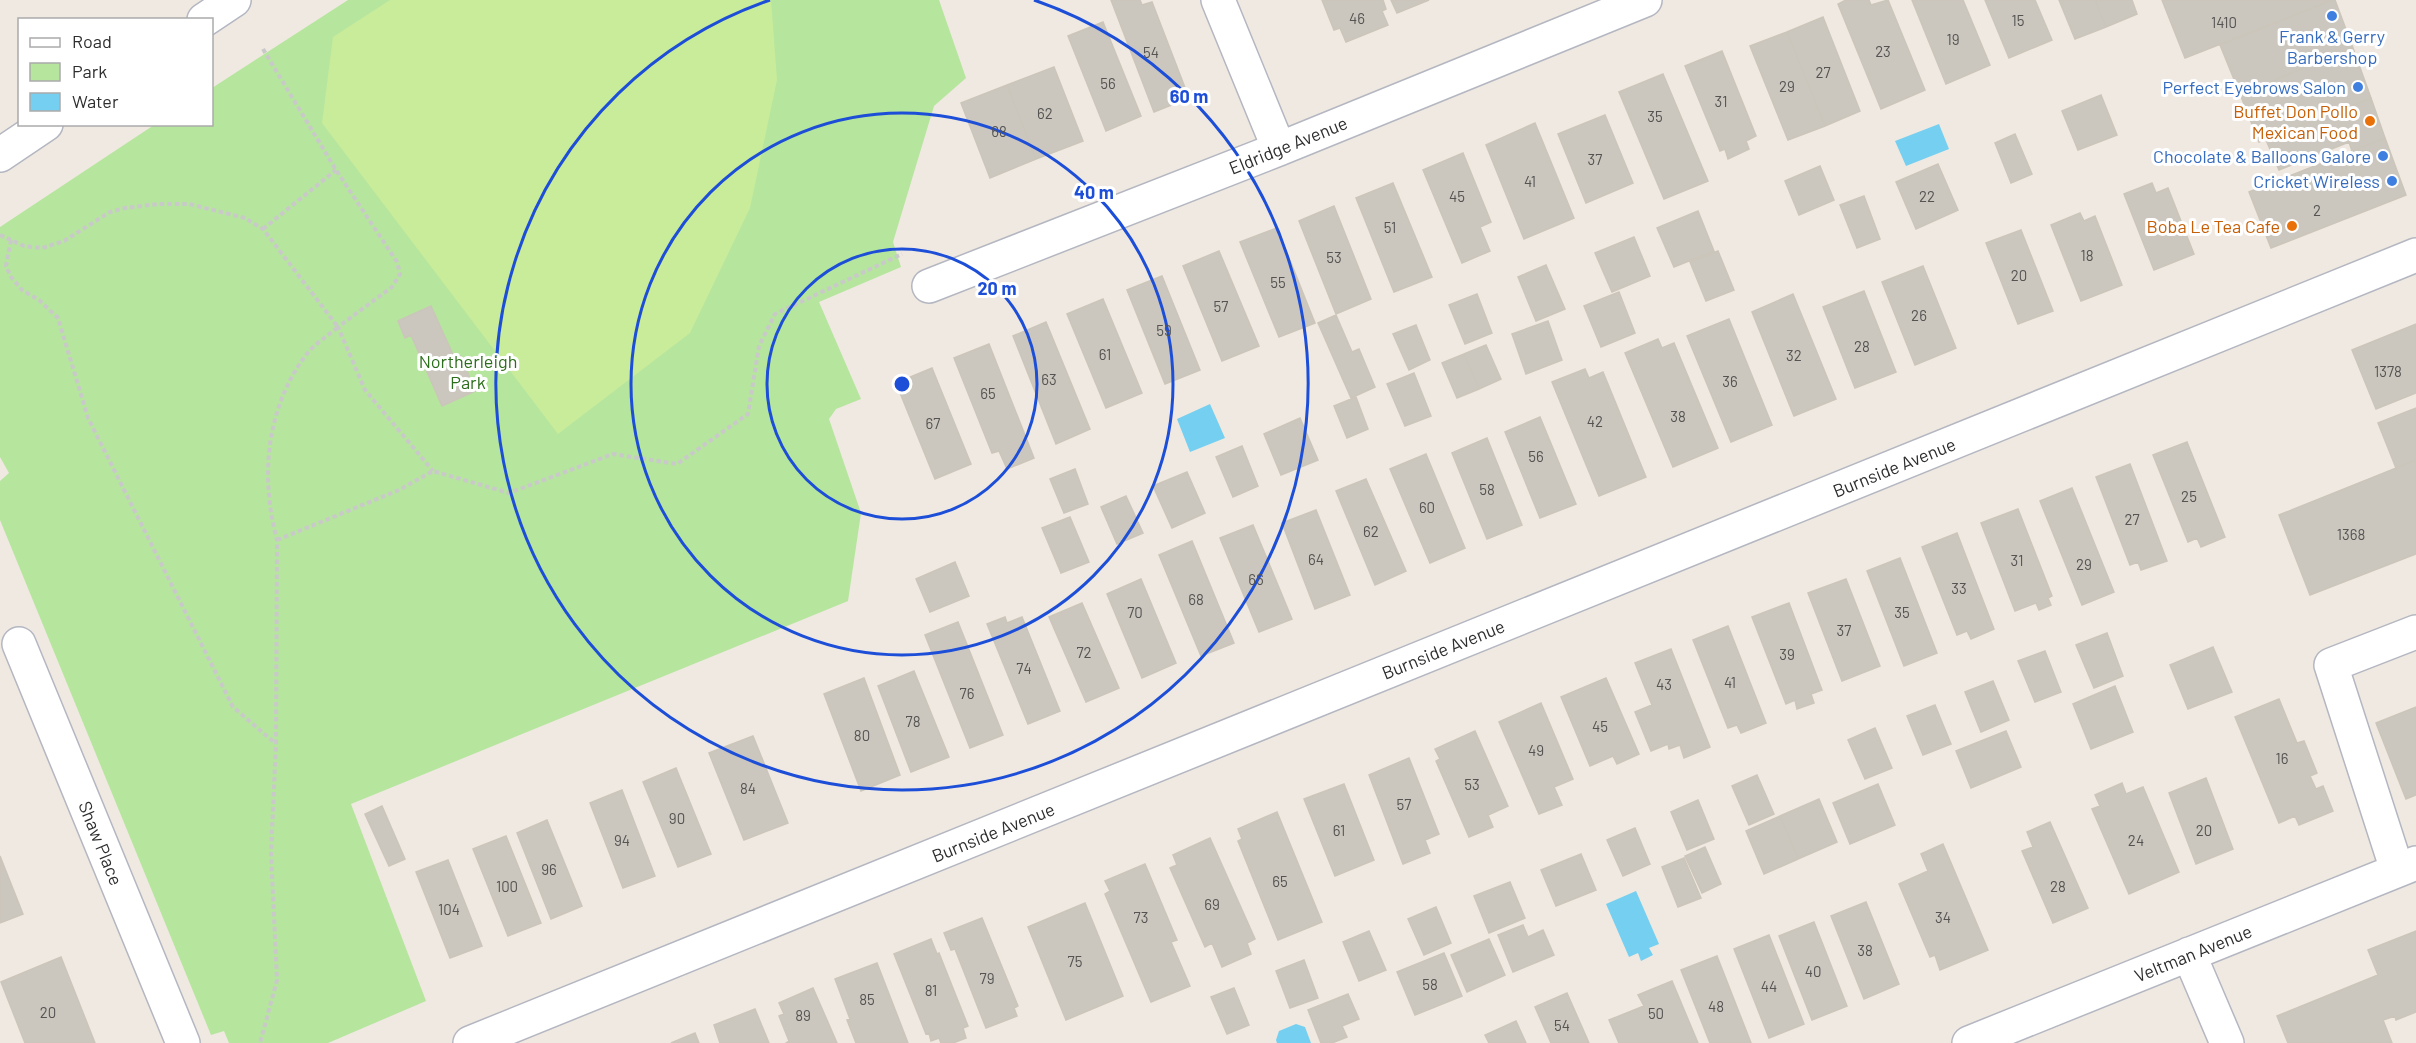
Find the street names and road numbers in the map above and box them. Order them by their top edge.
street label: Eldridge Avenue [1226,111,1350,179]
street label: Burnside Avenue [1829,432,1959,502]
street label: Burnside Avenue [1378,614,1508,684]
street label: Burnside Avenue [928,797,1058,867]
street label: Shaw Place [74,798,128,888]
street label: Veltman Avenue [2131,919,2255,987]

